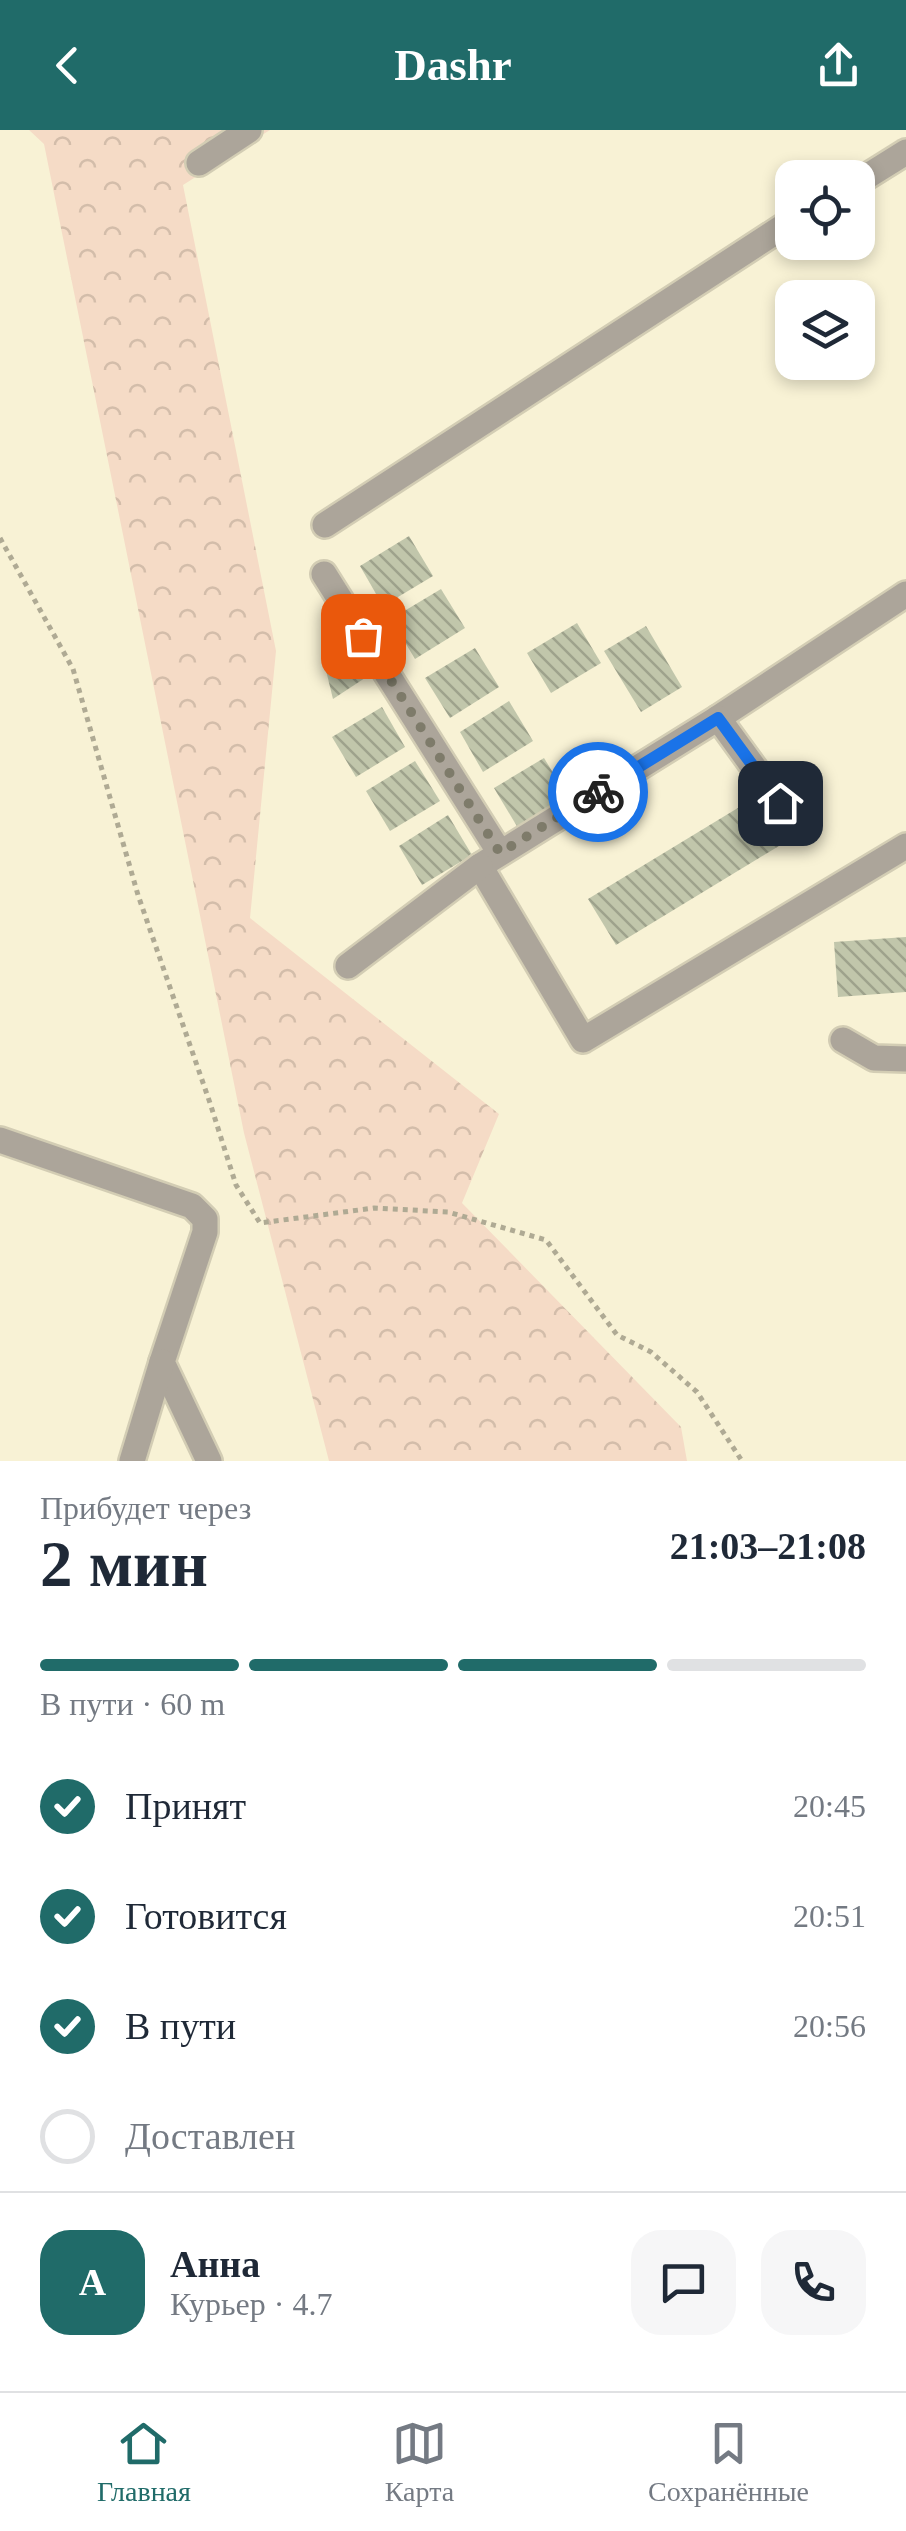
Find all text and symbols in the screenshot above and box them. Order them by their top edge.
icon: back [40,38,95,93]
icon: share [811,38,866,93]
text: Dashr [394,40,512,90]
map controls [775,160,875,380]
button: locate [775,160,875,260]
button: layers [775,280,875,380]
pin [321,594,406,679]
icon: bag [336,609,391,664]
courier [548,742,648,842]
pin [738,761,823,846]
icon: bike [571,765,626,820]
icon: home [753,776,808,831]
text: Прибудет через [40,1490,251,1526]
text: 21:03–21:08 [670,1525,866,1567]
text: 2 мин [40,1528,208,1600]
text: В пути · 60 m [40,1686,225,1722]
icon: check [40,1779,95,1834]
text: Принят [125,1785,246,1827]
text: 20:45 [793,1788,866,1824]
icon: check [40,1889,95,1944]
text: Готовится [125,1895,287,1937]
text: 20:51 [793,1898,866,1934]
icon: check [40,1999,95,2054]
text: В пути [125,2005,236,2047]
text: 20:56 [793,2008,866,2044]
text: Доставлен [125,2115,295,2157]
button: chat [631,2230,736,2335]
button: phone [761,2230,866,2335]
text: Анна [170,2243,260,2285]
text: А [79,2261,106,2303]
text: Курьер · 4.7 [170,2286,332,2322]
tab: Главная [97,2416,191,2508]
tab: Карта [385,2416,454,2508]
tab: Сохранённые [648,2416,809,2508]

